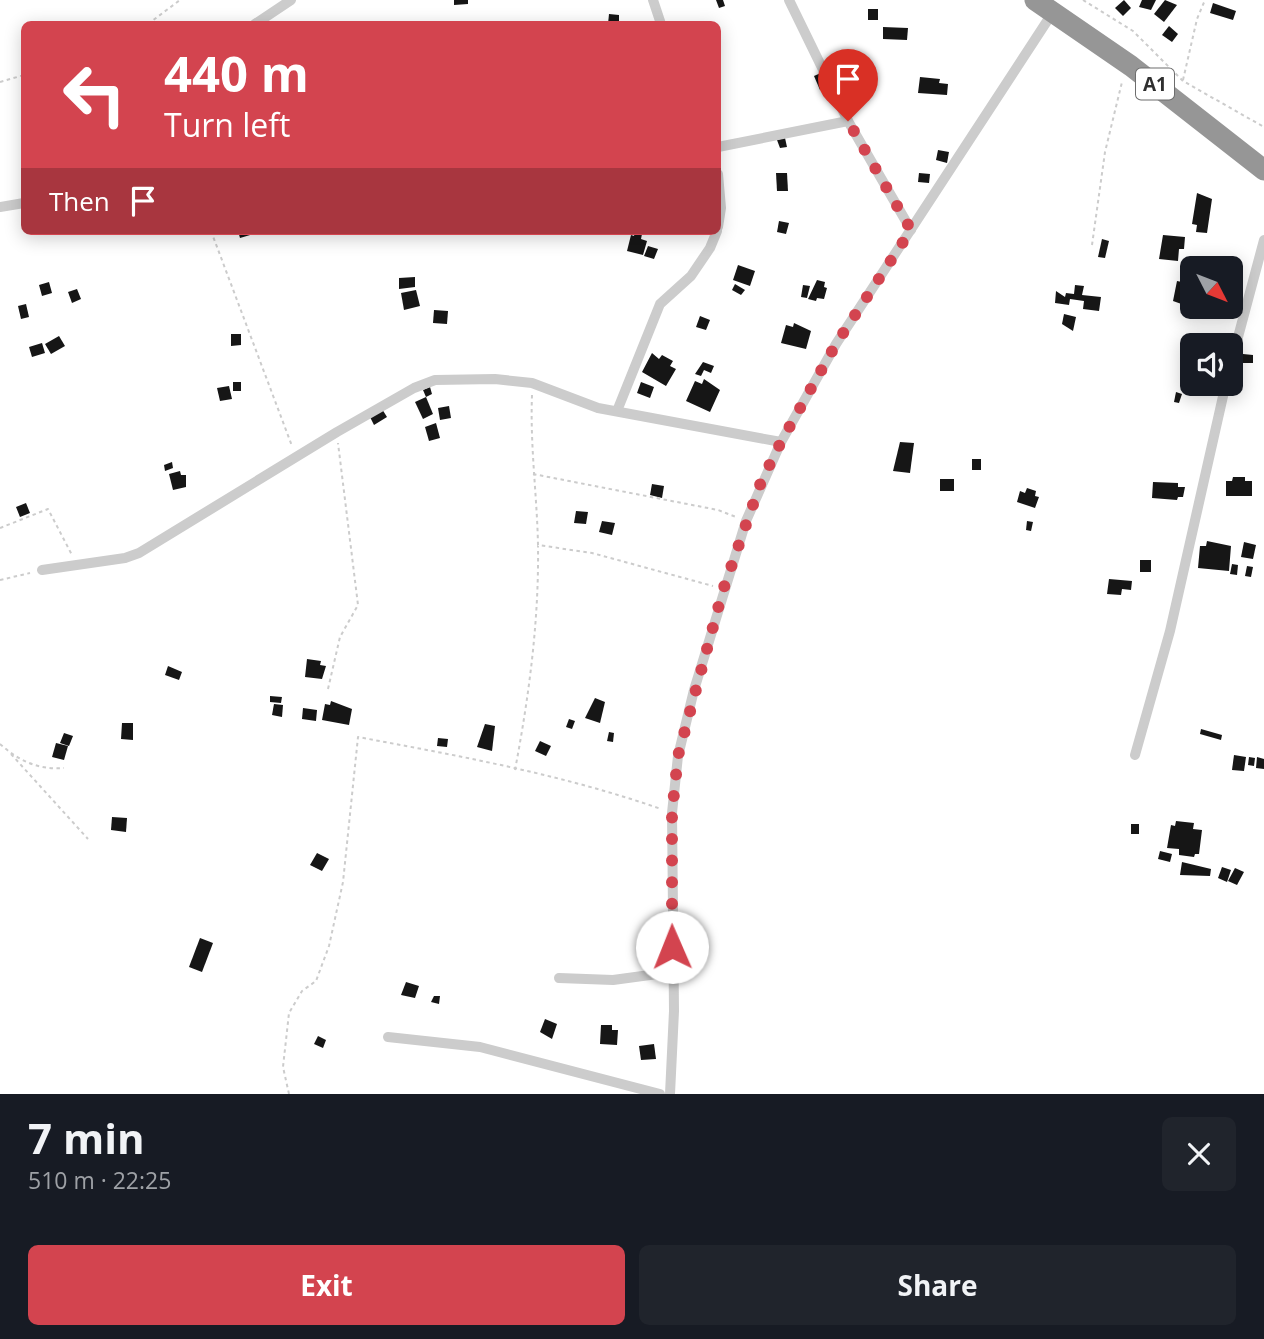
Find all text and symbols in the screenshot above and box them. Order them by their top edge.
text: 440 m [164,40,309,106]
icon: left [49,49,140,140]
pin [818,49,878,121]
icon: arrive [829,60,867,98]
road number: A1 [1136,68,1174,100]
text: Turn left [164,103,290,146]
icon: arrive [124,182,162,220]
text: Then [49,183,110,219]
north arrow [1180,256,1242,318]
map controls [1180,256,1243,396]
button: sound [1180,333,1243,396]
position arrow [635,910,709,984]
text: 7 min [28,1109,145,1166]
button: close [1162,1117,1236,1191]
text: 510 m · 22:25 [28,1164,171,1196]
button: Exit [28,1245,625,1325]
button: Share [639,1245,1236,1325]

